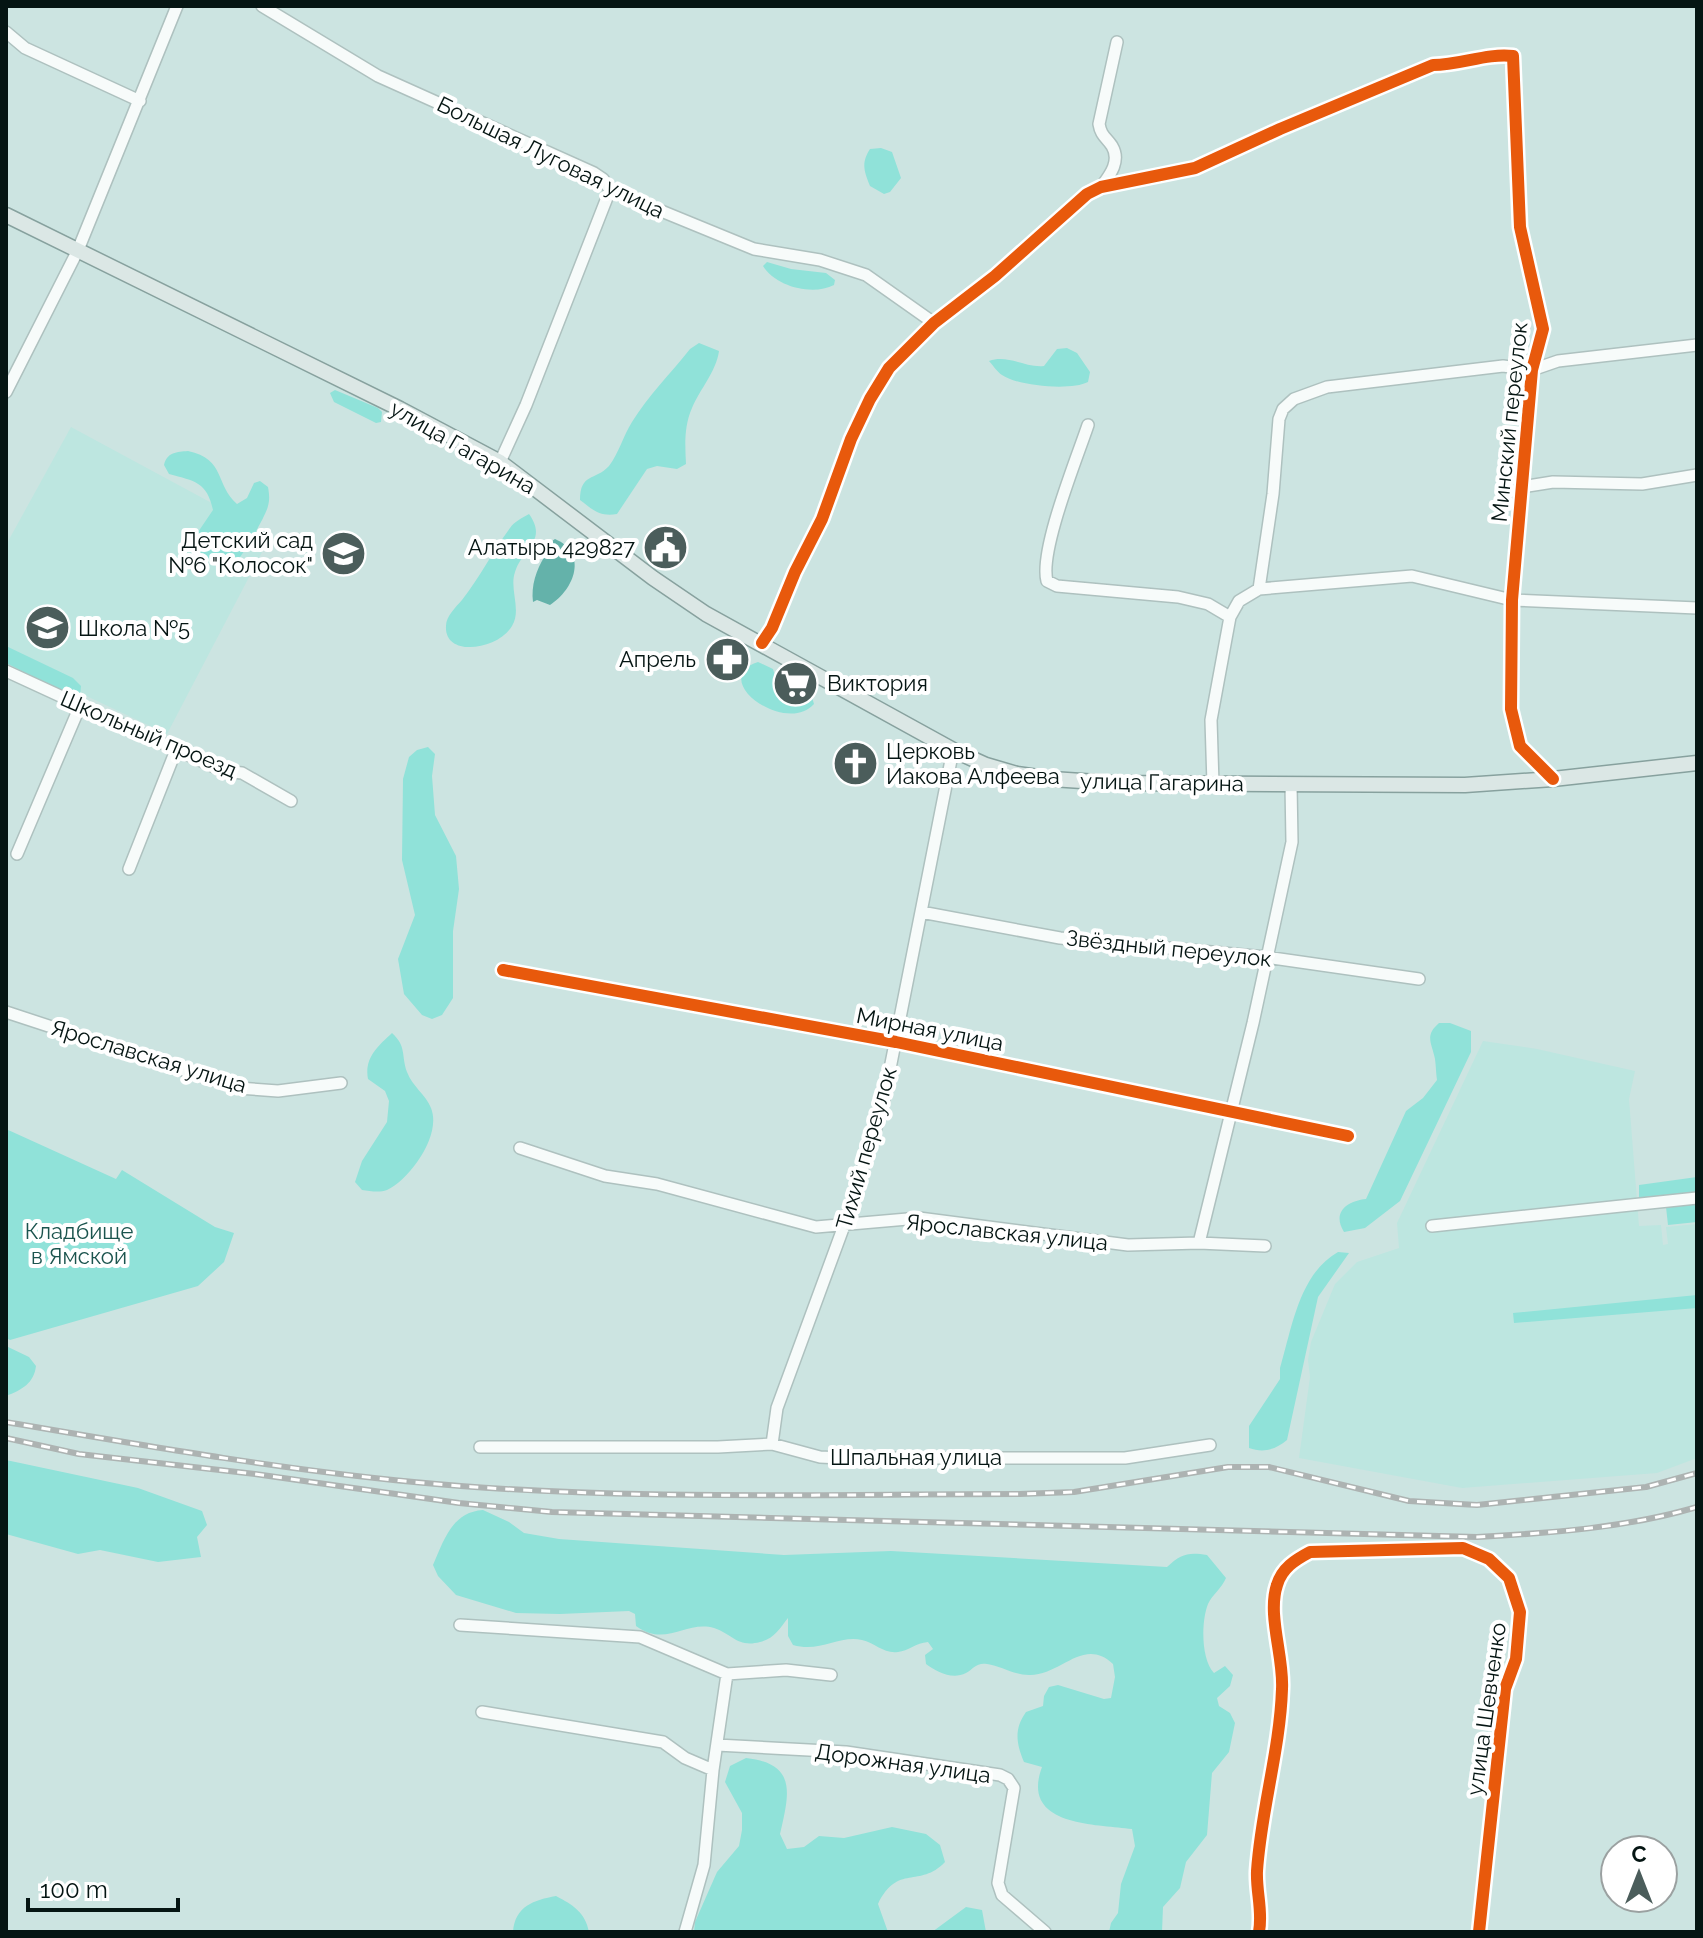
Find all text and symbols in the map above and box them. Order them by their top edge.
street label: Большая Луговая улица [433,91,669,223]
street label: Минский переулок [1486,321,1532,523]
street label: улица Гагарина [386,395,540,499]
public building icon: Алатырь 429827 [642,523,690,571]
place label: Детский сад №6 "Колосок" [168,527,313,578]
school or university icon: Детский сад №6 "Колосок" [320,529,368,577]
place label: Алатырь 429827 [468,534,635,560]
school or university icon: Школа №5 [23,604,71,652]
place label: Школа №5 [78,615,190,641]
pharmacy icon: Апрель [703,635,751,683]
place label: Апрель [619,646,696,672]
supermarket icon: Виктория [772,659,820,707]
place label: Виктория [827,670,928,696]
street label: Школьный проезд [57,685,241,783]
place label: Церковь Иакова Алфеева [886,738,1060,789]
church icon: Церковь Иакова Алфеева [831,740,879,788]
street label: улица Гагарина [1080,768,1244,796]
street label: Звёздный переулок [1065,924,1273,972]
street label: Мирная улица [854,1002,1006,1056]
street label: Ярославская улица [48,1014,250,1098]
street label: Тихий переулок [830,1064,902,1232]
street label: Ярославская улица [905,1208,1109,1256]
park label: Кладбище в Ямской [25,1218,133,1269]
street label: Шпальная улица [830,1444,1002,1470]
street label: улица Шевченко [1461,1621,1511,1797]
street label: Дорожная улица [814,1738,992,1788]
north arrow [1599,1834,1679,1914]
text: С [1631,1841,1647,1867]
scale bar [28,1862,178,1912]
text: 100 m [40,1875,108,1904]

